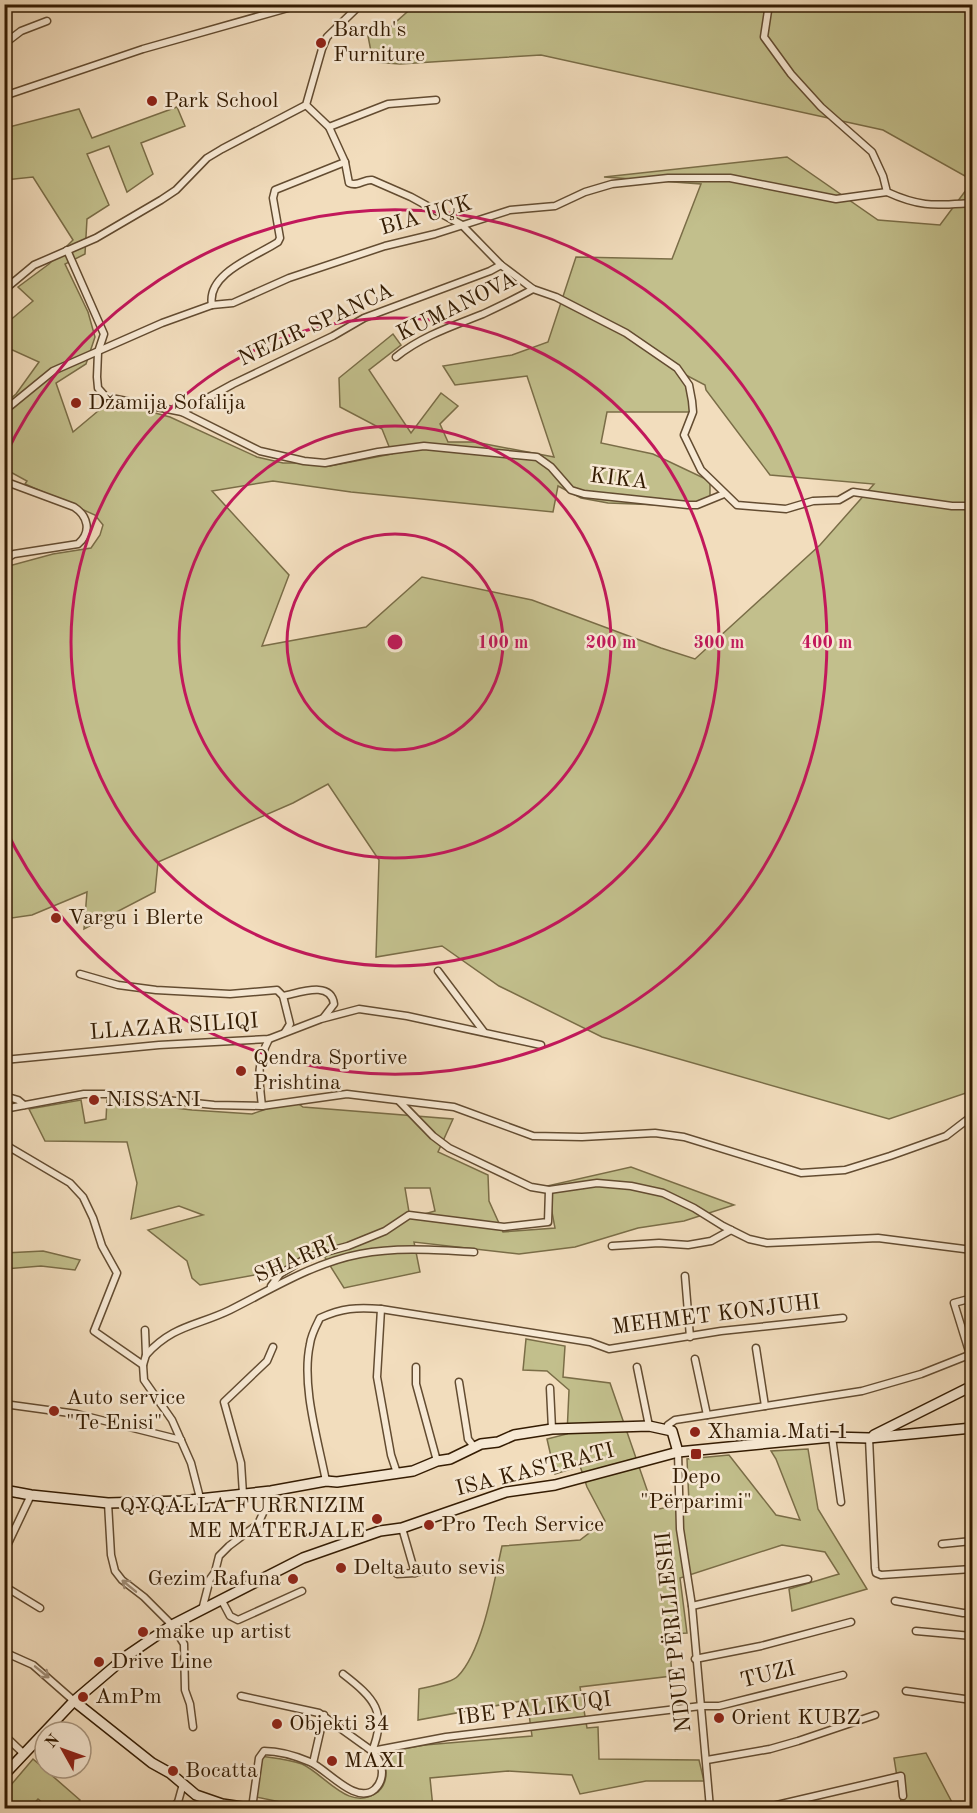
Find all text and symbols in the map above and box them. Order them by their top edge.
place label: Bardh's Furniture [333,19,425,66]
marker: Bardh's Furniture [314,36,328,50]
place label: Park School [164,90,279,112]
marker: Park School [145,94,159,108]
street label: BIA UÇK [377,192,475,240]
street label: KUMANOVA [394,268,521,345]
street label: NEZIR SPANCA [235,279,397,371]
place label: Džamija Sofalija [88,392,246,414]
marker: Džamija Sofalija [69,396,83,410]
street label: KIKA [589,465,650,494]
centre of rings [385,632,405,652]
text: 100 m [478,634,528,652]
text: 200 m [586,634,636,652]
text: 300 m [694,634,744,652]
text: 400 m [802,634,852,652]
place label: Vargu i Blerte [68,907,203,929]
marker: Vargu i Blerte [49,911,63,925]
street label: LLAZAR SILIQI [89,1010,259,1044]
place label: Qendra Sportive Prishtina [253,1047,407,1094]
marker: Qendra Sportive Prishtina [234,1064,248,1078]
place label: NISSANI [106,1089,201,1111]
marker: NISSANI [87,1093,101,1107]
street label: SHARRI [251,1233,341,1287]
street label: MEHMET KONJUHI [611,1291,821,1339]
place label: Auto service "Te Enisi" [66,1387,185,1434]
marker: Auto service "Te Enisi" [47,1404,61,1418]
place label: Xhamia Mati 1 [707,1421,849,1443]
marker: Xhamia Mati 1 [688,1425,702,1439]
street label: ISA KASTRATI [453,1440,617,1500]
marker: Depo "Përparimi" [689,1447,703,1461]
place label: Depo "Përparimi" [640,1466,752,1513]
place label: QYQALLA FURRNIZIM ME MATERJALE [119,1495,365,1542]
marker: QYQALLA FURRNIZIM ME MATERJALE [370,1512,384,1526]
place label: Pro Tech Service [441,1514,604,1536]
marker: Pro Tech Service [422,1518,436,1532]
street label: NDUE PËRLLESHI [650,1530,695,1734]
place label: Delta auto sevis [353,1557,505,1579]
marker: Delta auto sevis [334,1561,348,1575]
place label: Gezim Rafuna [147,1568,281,1590]
marker: Gezim Rafuna [286,1572,300,1586]
one-way arrow [122,1579,138,1592]
place label: make up artist [155,1621,291,1643]
marker: make up artist [136,1625,150,1639]
place label: Drive Line [111,1651,213,1673]
marker: Drive Line [92,1655,106,1669]
street label: TUZI [738,1658,798,1692]
one-way arrow [34,1665,49,1679]
place label: AmPm [95,1686,162,1708]
street label: IBE PALIKUQI [455,1689,613,1729]
marker: AmPm [76,1690,90,1704]
place label: Orient KUBZ [731,1707,861,1729]
marker: Orient KUBZ [712,1711,726,1725]
place label: Objekti 34 [289,1713,390,1735]
marker: Objekti 34 [270,1717,284,1731]
north arrow [33,1720,93,1780]
text: N [43,1731,64,1751]
place label: MAXI [344,1750,404,1772]
marker: MAXI [325,1754,339,1768]
place label: Bocatta [185,1760,258,1782]
marker: Bocatta [166,1764,180,1778]

